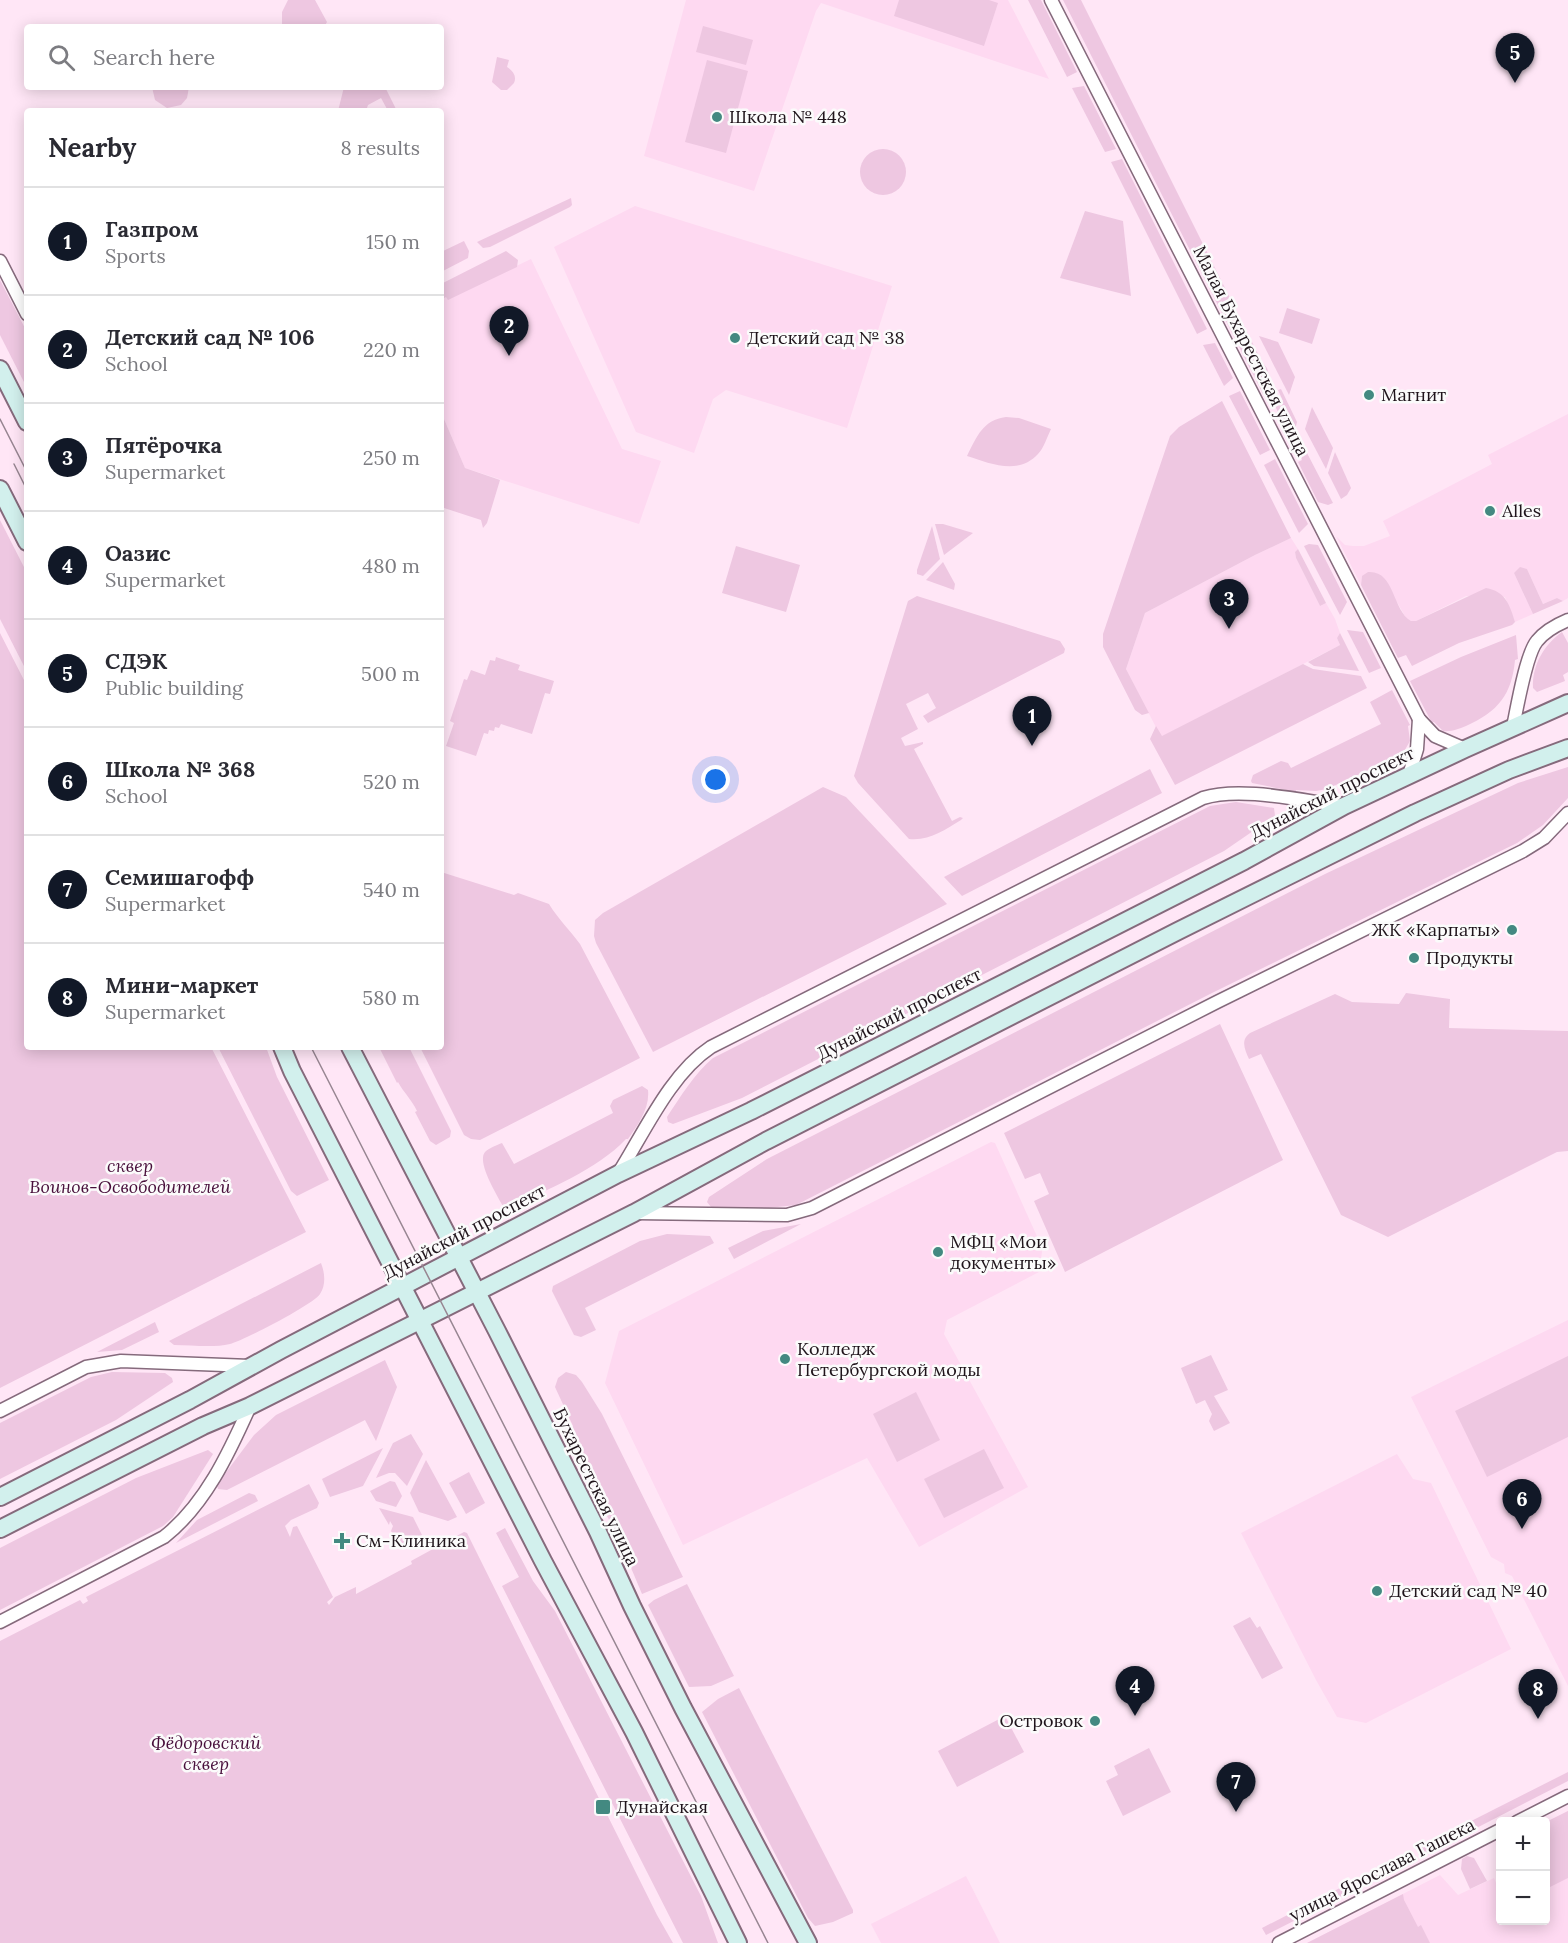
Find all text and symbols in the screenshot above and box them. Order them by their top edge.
search box [24,24,444,90]
pin: 5 [1496,34,1534,83]
icon: search [45,41,78,74]
text: Search here [93,43,215,71]
place label: Школа № 448 [729,105,847,128]
marker: Школа № 448 [710,110,724,124]
text: Nearby [48,131,136,164]
text: 8 results [341,135,420,160]
text: Газпром [105,215,198,243]
text: 1 [63,229,72,254]
text: 150 m [366,229,420,254]
street label: Малая Бухарестская улица [1188,242,1315,460]
text: Sports [105,243,166,268]
pin: 2 [490,306,528,356]
text: Детский сад № 106 [105,323,315,351]
place label: Детский сад № 38 [747,326,905,349]
marker: Детский сад № 38 [728,331,742,345]
text: 2 [62,337,73,362]
text: 220 m [363,337,420,362]
text: School [105,351,168,376]
place label: Магнит [1381,383,1446,406]
marker: Магнит [1362,388,1376,402]
text: Пятёрочка [105,431,222,459]
text: 3 [62,445,73,470]
text: 250 m [363,445,420,470]
text: Supermarket [105,459,225,484]
place label: Alles [1501,499,1541,522]
marker: Alles [1483,504,1497,518]
text: Оазис [105,539,171,567]
text: 4 [62,553,73,578]
text: 480 m [362,553,420,578]
text: Supermarket [105,567,225,592]
pin: 3 [1210,580,1248,629]
text: СДЭК [105,647,167,675]
text: 5 [62,661,73,686]
text: 500 m [361,661,420,686]
text: Public building [105,675,243,700]
pin: 1 [1012,696,1052,746]
street label: Дунайский проспект [1246,741,1418,844]
text: Школа № 368 [105,755,255,783]
your location [701,765,730,794]
text: 6 [62,769,73,794]
text: 520 m [363,769,420,794]
text: School [105,783,168,808]
text: Семишагофф [105,863,254,891]
text: 7 [63,877,72,902]
text: 540 m [363,877,420,902]
text: Supermarket [105,891,225,916]
place label: ЖК «Карпаты» [1372,918,1500,941]
marker: ЖК «Карпаты» [1505,923,1519,937]
place label: Продукты [1426,946,1513,969]
marker: Продукты [1407,951,1421,965]
street label: Дунайский проспект [813,962,985,1065]
text: Мини-маркет [105,971,258,999]
text: 8 [62,985,73,1010]
text: 580 m [362,985,420,1010]
text: Supermarket [105,999,225,1024]
park label: сквер Воинов-Освободителей [29,1154,231,1198]
street label: Дунайский проспект [378,1179,549,1284]
place label: МФЦ «Мои документы» [950,1230,1056,1274]
marker: МФЦ «Мои документы» [931,1245,945,1259]
place label: Колледж Петербургской моды [797,1337,981,1381]
marker: Колледж Петербургской моды [778,1352,792,1366]
street label: Бухарестская улица [548,1404,645,1570]
pin: 6 [1502,1480,1541,1529]
place label: См-Клиника [356,1529,466,1552]
marker: См-Клиника [333,1532,351,1550]
place label: Детский сад № 40 [1389,1579,1547,1602]
marker: Детский сад № 40 [1370,1584,1384,1598]
pin: 4 [1116,1666,1154,1716]
pin: 8 [1518,1670,1558,1719]
place label: Островок [999,1709,1083,1732]
marker: Островок [1088,1714,1102,1728]
park label: Фёдоровский сквер [151,1731,261,1775]
pin: 7 [1216,1762,1256,1812]
place label: Дунайская [616,1795,708,1818]
marker: Дунайская [594,1798,612,1816]
street label: улица Ярослава Гашека [1285,1813,1479,1926]
map controls [1496,1817,1550,1925]
button: + [1496,1817,1550,1871]
button: − [1496,1871,1550,1925]

